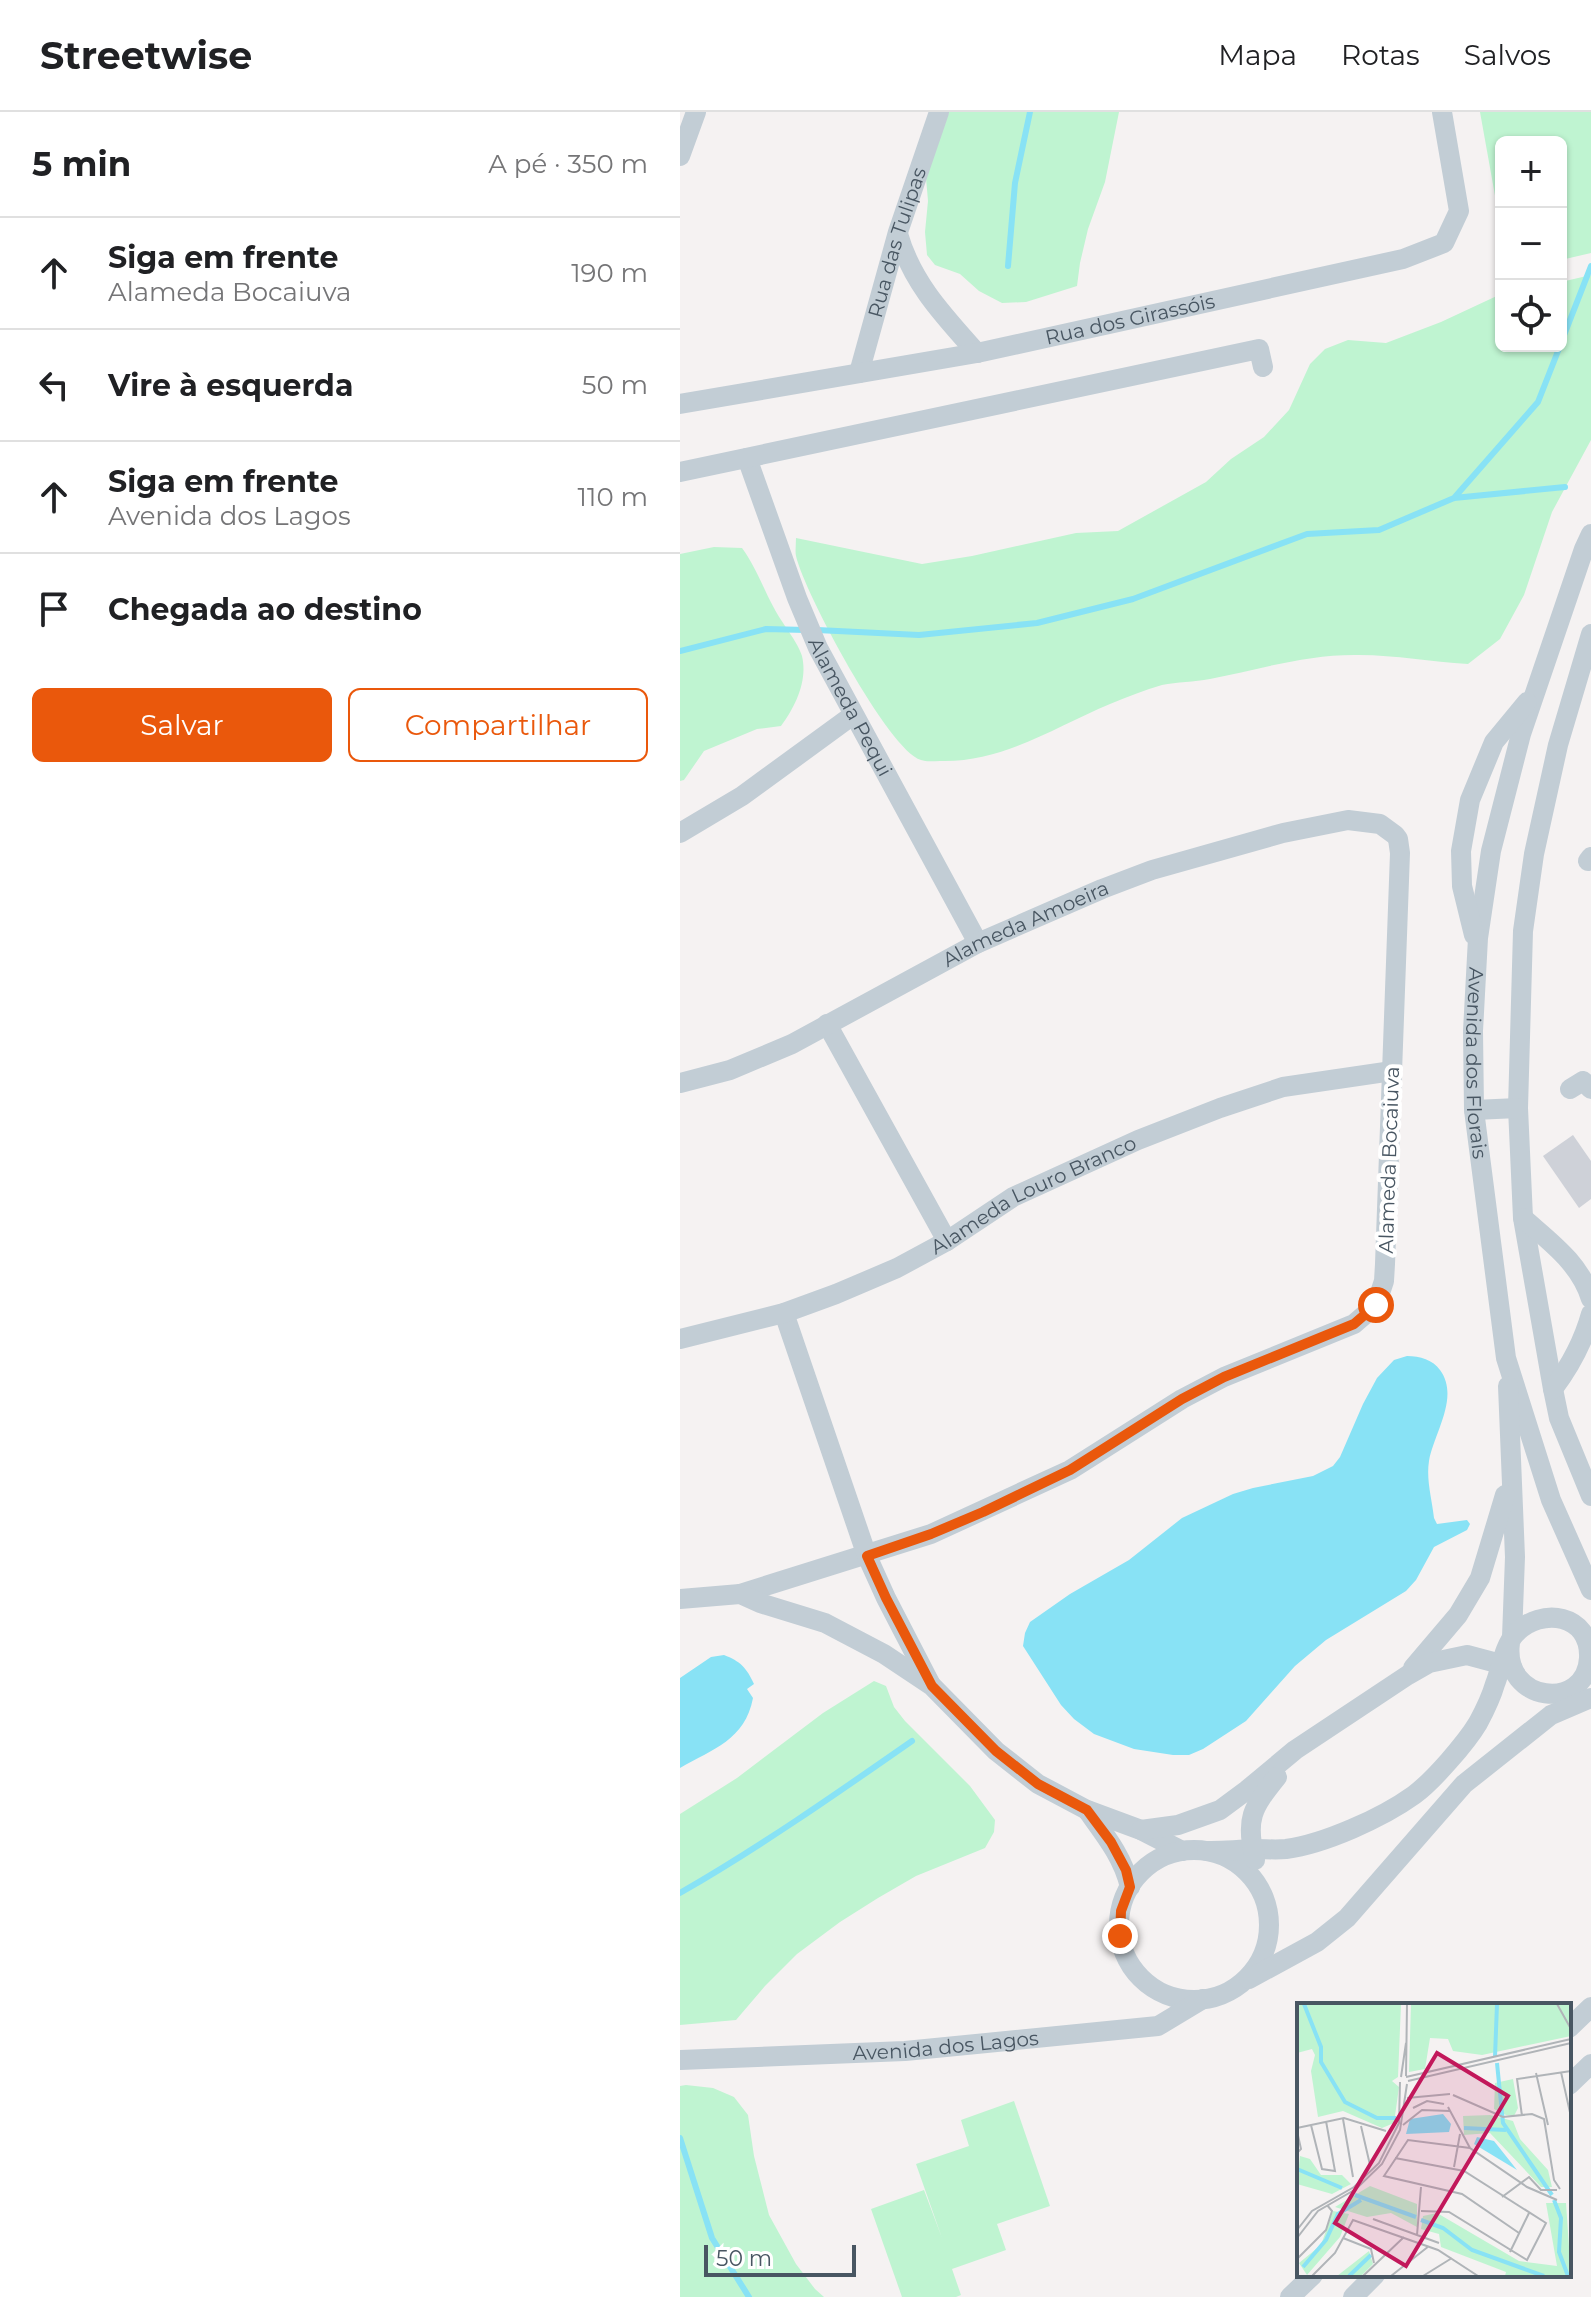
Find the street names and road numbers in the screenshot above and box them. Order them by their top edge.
street label: Rua das Tulipas [863,164,931,320]
street label: Rua dos Girassóis [1043,289,1217,350]
street label: Alameda Pequi [803,634,897,780]
street label: Alameda Amoeira [938,876,1112,972]
street label: Avenida dos Florais [1461,967,1492,1160]
street label: Alameda Bocaiuva [1374,1066,1404,1254]
street label: Alameda Louro Branco [927,1130,1140,1259]
street label: Avenida dos Lagos [852,2026,1040,2065]

